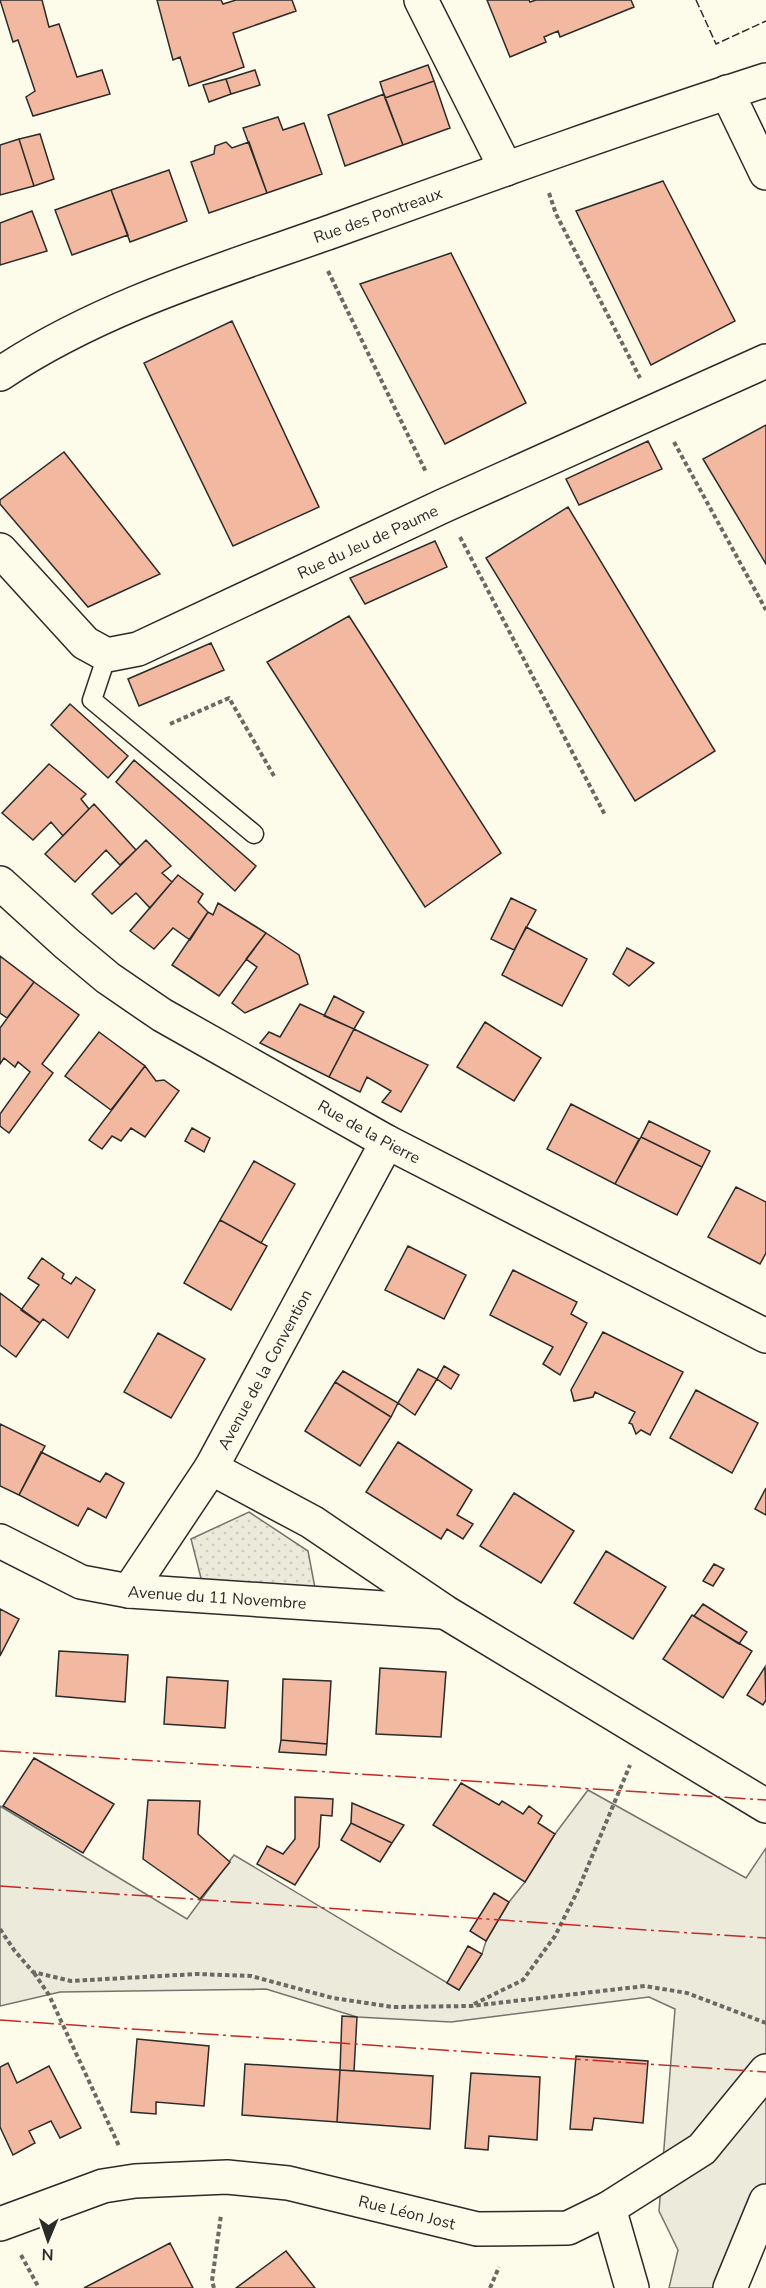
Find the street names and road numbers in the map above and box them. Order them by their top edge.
street label: Rue des Pontreaux [311,182,446,249]
street label: Rue du Jeu de Paume [294,500,442,585]
street label: Rue de la Pierre [313,1095,424,1169]
street label: Avenue de la Convention [213,1286,317,1454]
street label: Avenue du 11 Novembre [127,1581,307,1615]
street label: Rue Léon Jost [356,2191,458,2235]

